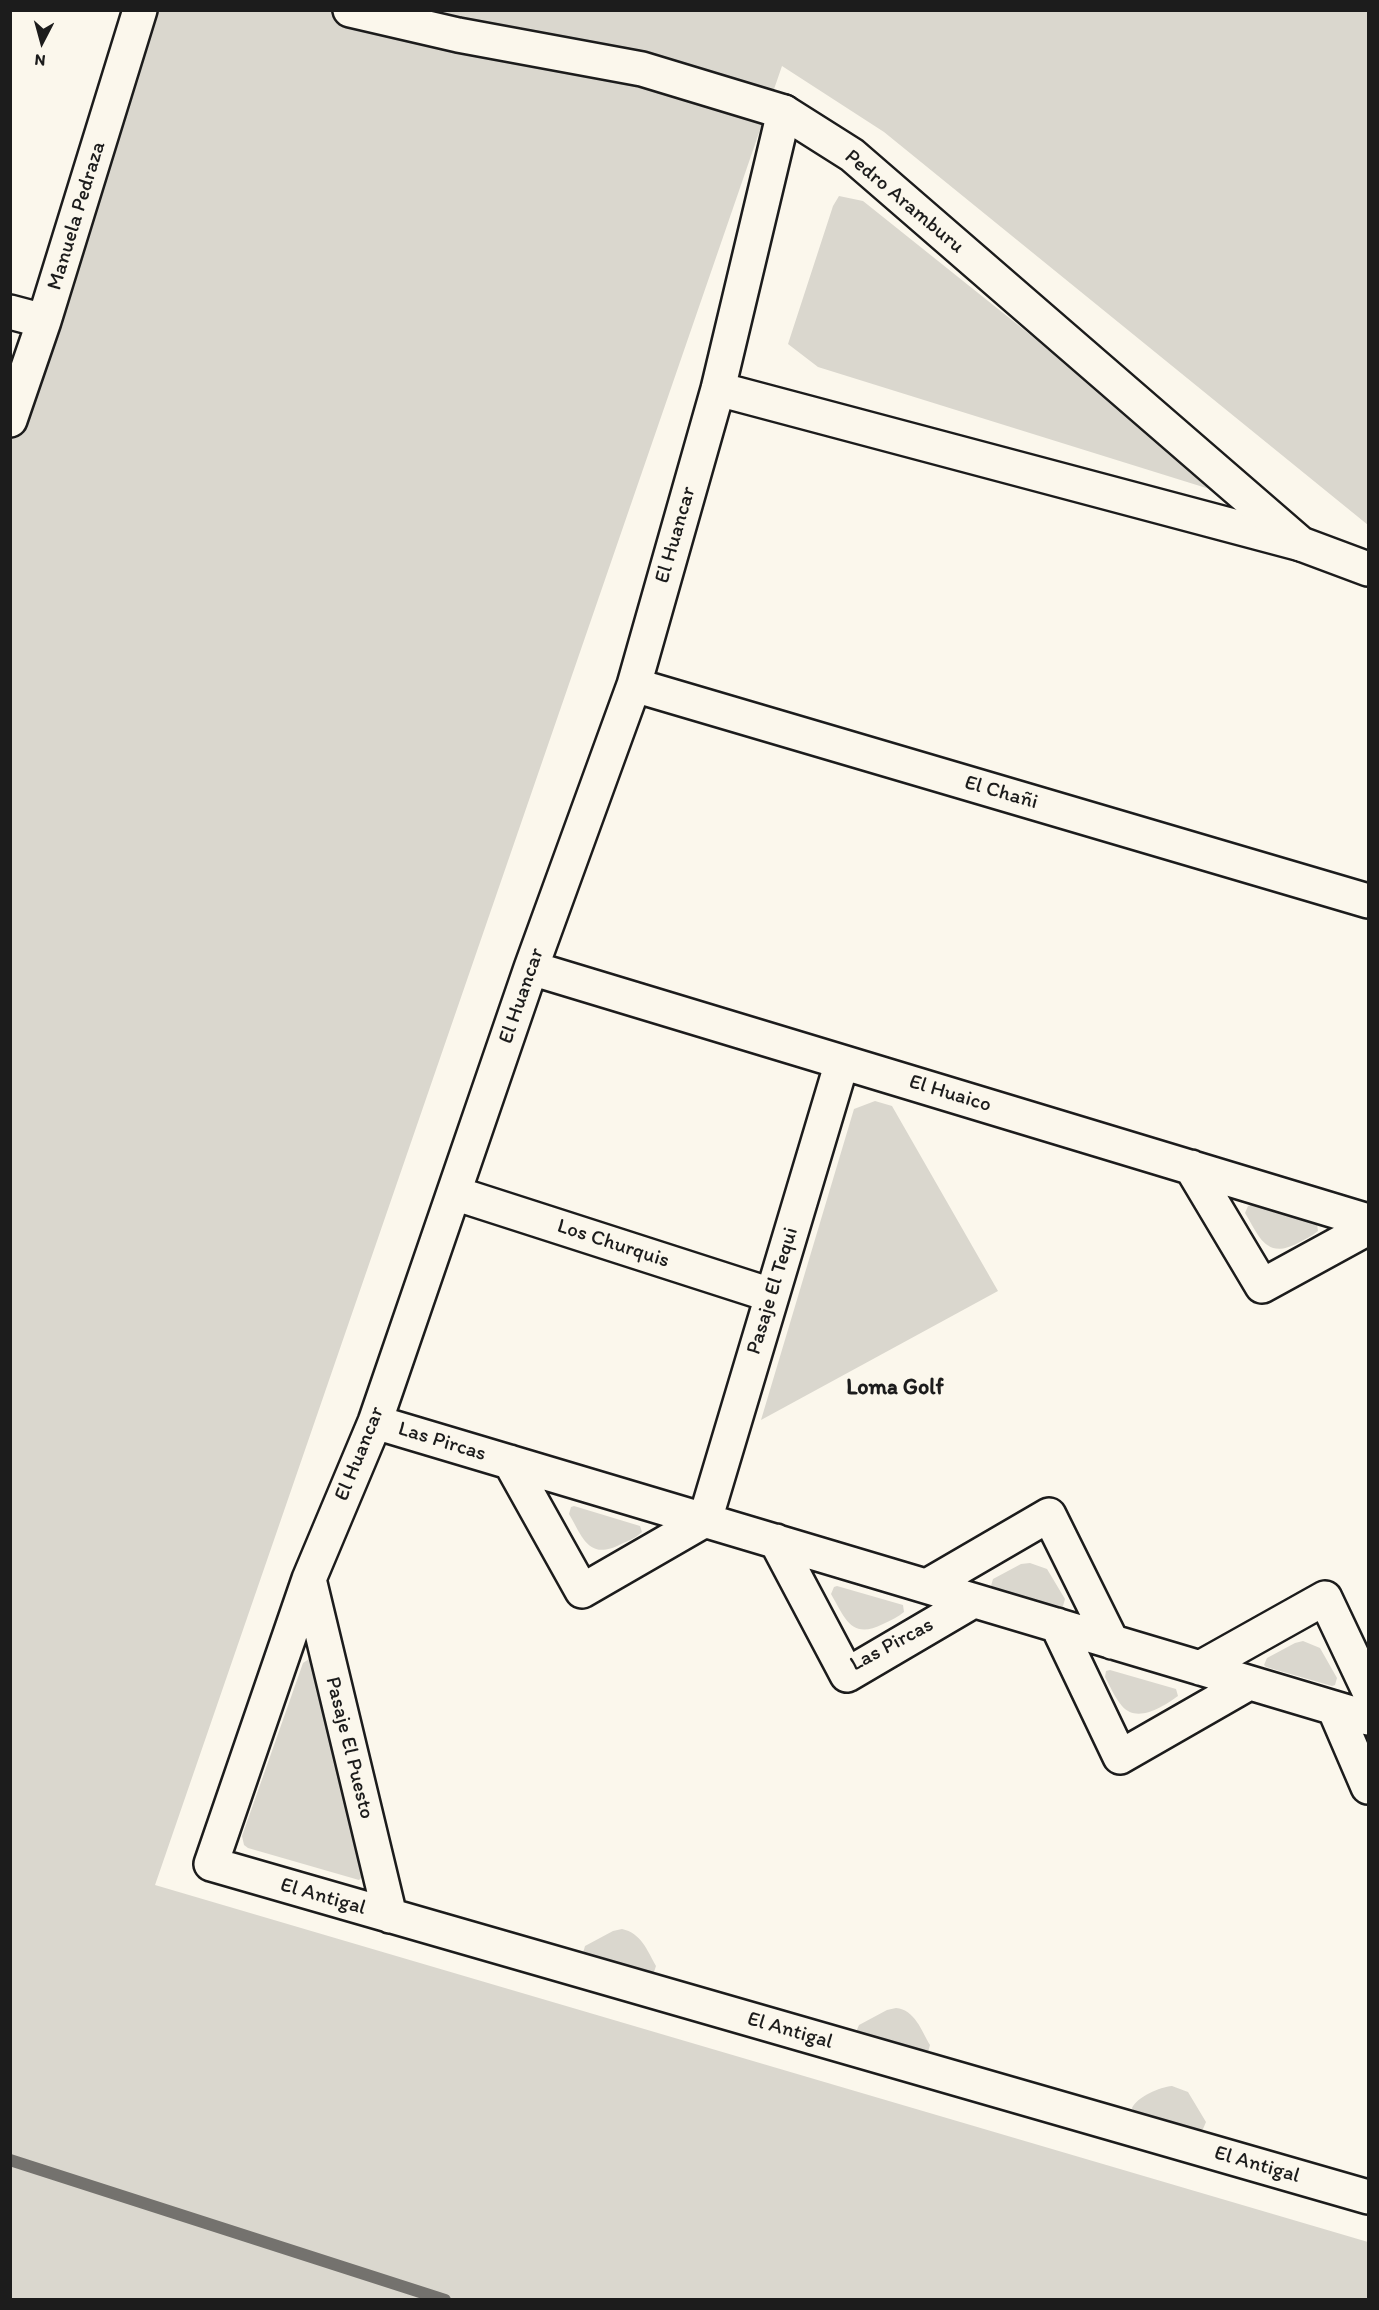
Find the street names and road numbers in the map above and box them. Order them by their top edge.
street label: Manuela Pedraza [42,139,112,293]
street label: Pedro Aramburu [839,145,969,259]
street label: El Huancar [650,484,702,586]
street label: El Chañi [961,771,1041,815]
street label: El Huancar [494,945,550,1047]
street label: El Huaico [906,1070,994,1118]
street label: Los Churquis [554,1214,672,1274]
street label: Pasaje El Tequi [742,1224,804,1358]
street label: El Huancar [330,1403,390,1505]
street label: Las Pircas [395,1417,489,1467]
street label: Las Pircas [846,1613,938,1677]
street label: Pasaje El Puesto [319,1674,379,1822]
street label: El Antigal [277,1873,369,1921]
street label: El Antigal [744,2007,836,2055]
street label: El Antigal [1211,2141,1303,2189]

